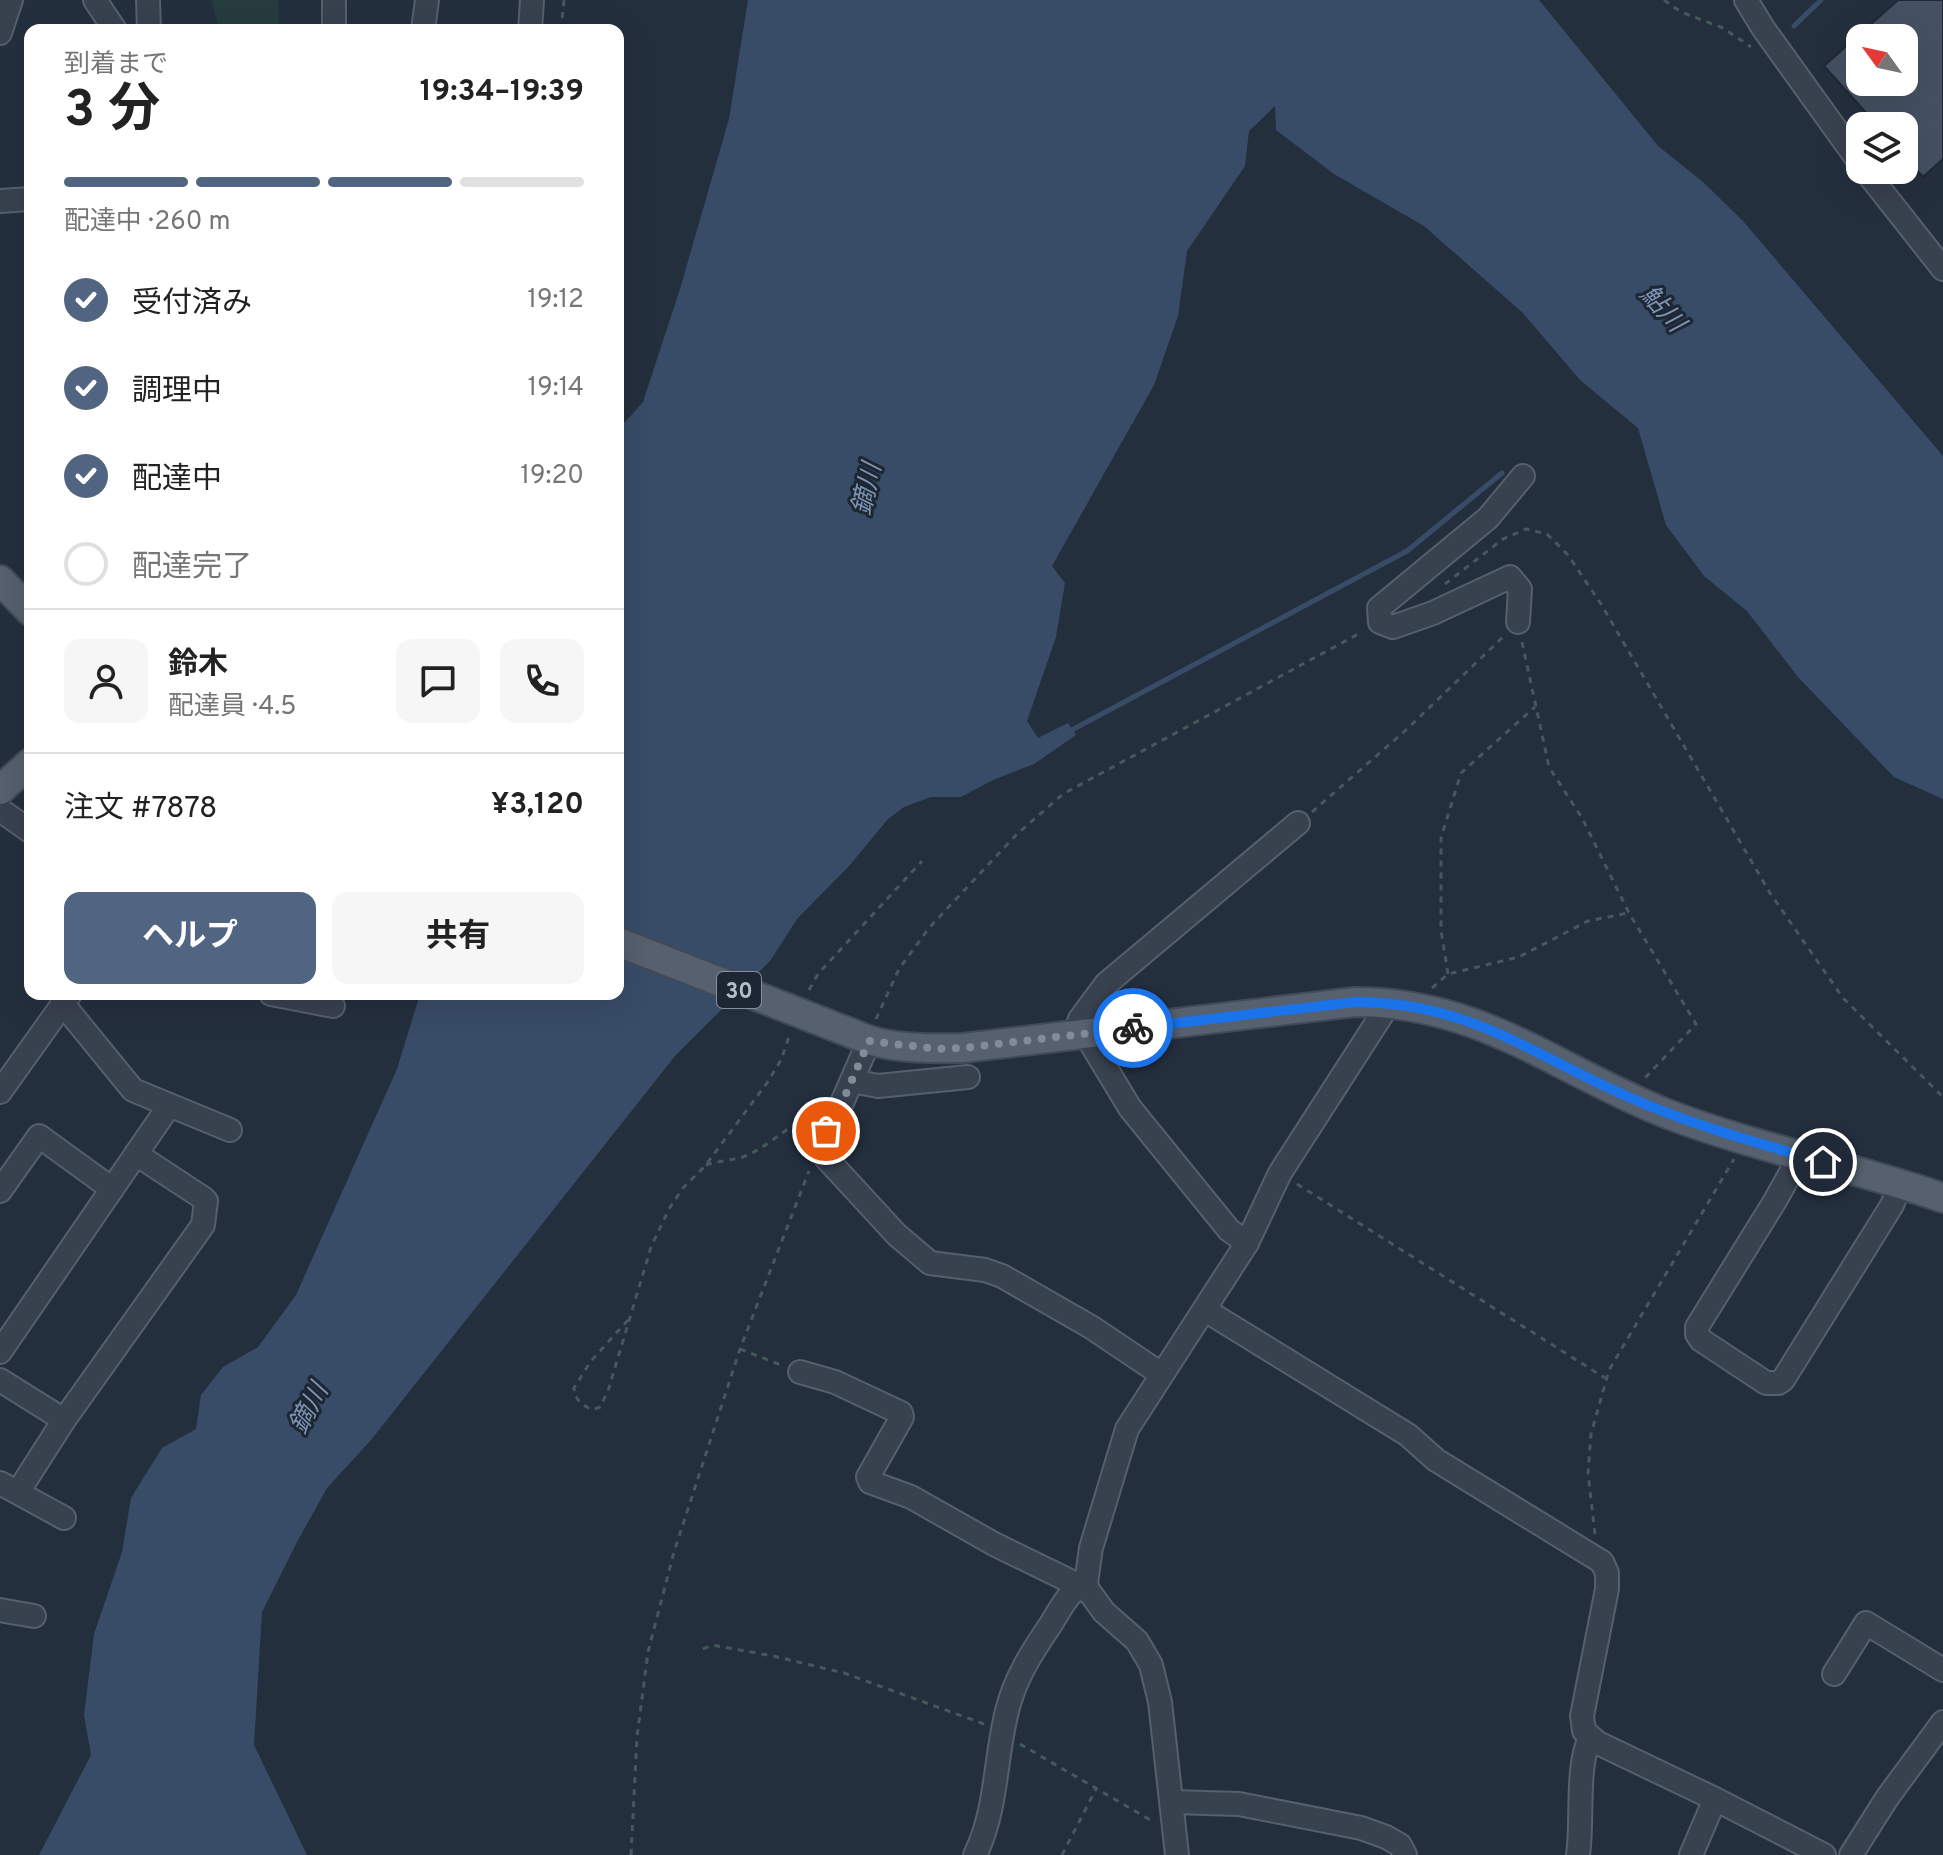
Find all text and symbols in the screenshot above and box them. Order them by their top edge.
north arrow [1846,24,1918,96]
map controls [1846,24,1918,184]
text: 到着まで [64,49,168,82]
text: 19:34–19:39 [420,74,584,111]
text: 3 分 [64,79,160,145]
button: layers [1846,112,1918,184]
text: 配達中 · 260 m [64,206,230,239]
icon: check [64,278,108,322]
water label: 鮎川 [1631,279,1693,342]
text: 19:12 [527,284,584,317]
text: 受付済み [132,286,252,323]
icon: check [64,366,108,410]
text: 19:14 [528,372,584,405]
text: 調理中 [132,374,222,411]
icon: check [64,454,108,498]
water label: 鏑川 [847,458,891,519]
text: 19:20 [520,460,584,493]
text: 配達中 [132,462,222,499]
text: 配達完了 [132,550,252,587]
button: person [64,639,148,723]
button: chat [396,639,480,723]
button: phone [500,639,584,723]
text: 鈴木 [168,647,228,684]
text: 配達員 · 4.5 [168,691,296,724]
text: ¥3,120 [491,787,584,824]
text: 注文 #7878 [64,791,217,828]
button: ヘルプ [64,892,316,984]
button: 共有 [332,892,584,984]
road number: 30 [717,972,761,1008]
courier [1093,988,1173,1068]
icon: bike [1111,1006,1155,1050]
pin [792,1097,860,1165]
icon: bag [804,1109,848,1153]
pin [1789,1128,1857,1196]
icon: home [1801,1140,1845,1184]
water label: 鏑川 [283,1376,338,1440]

